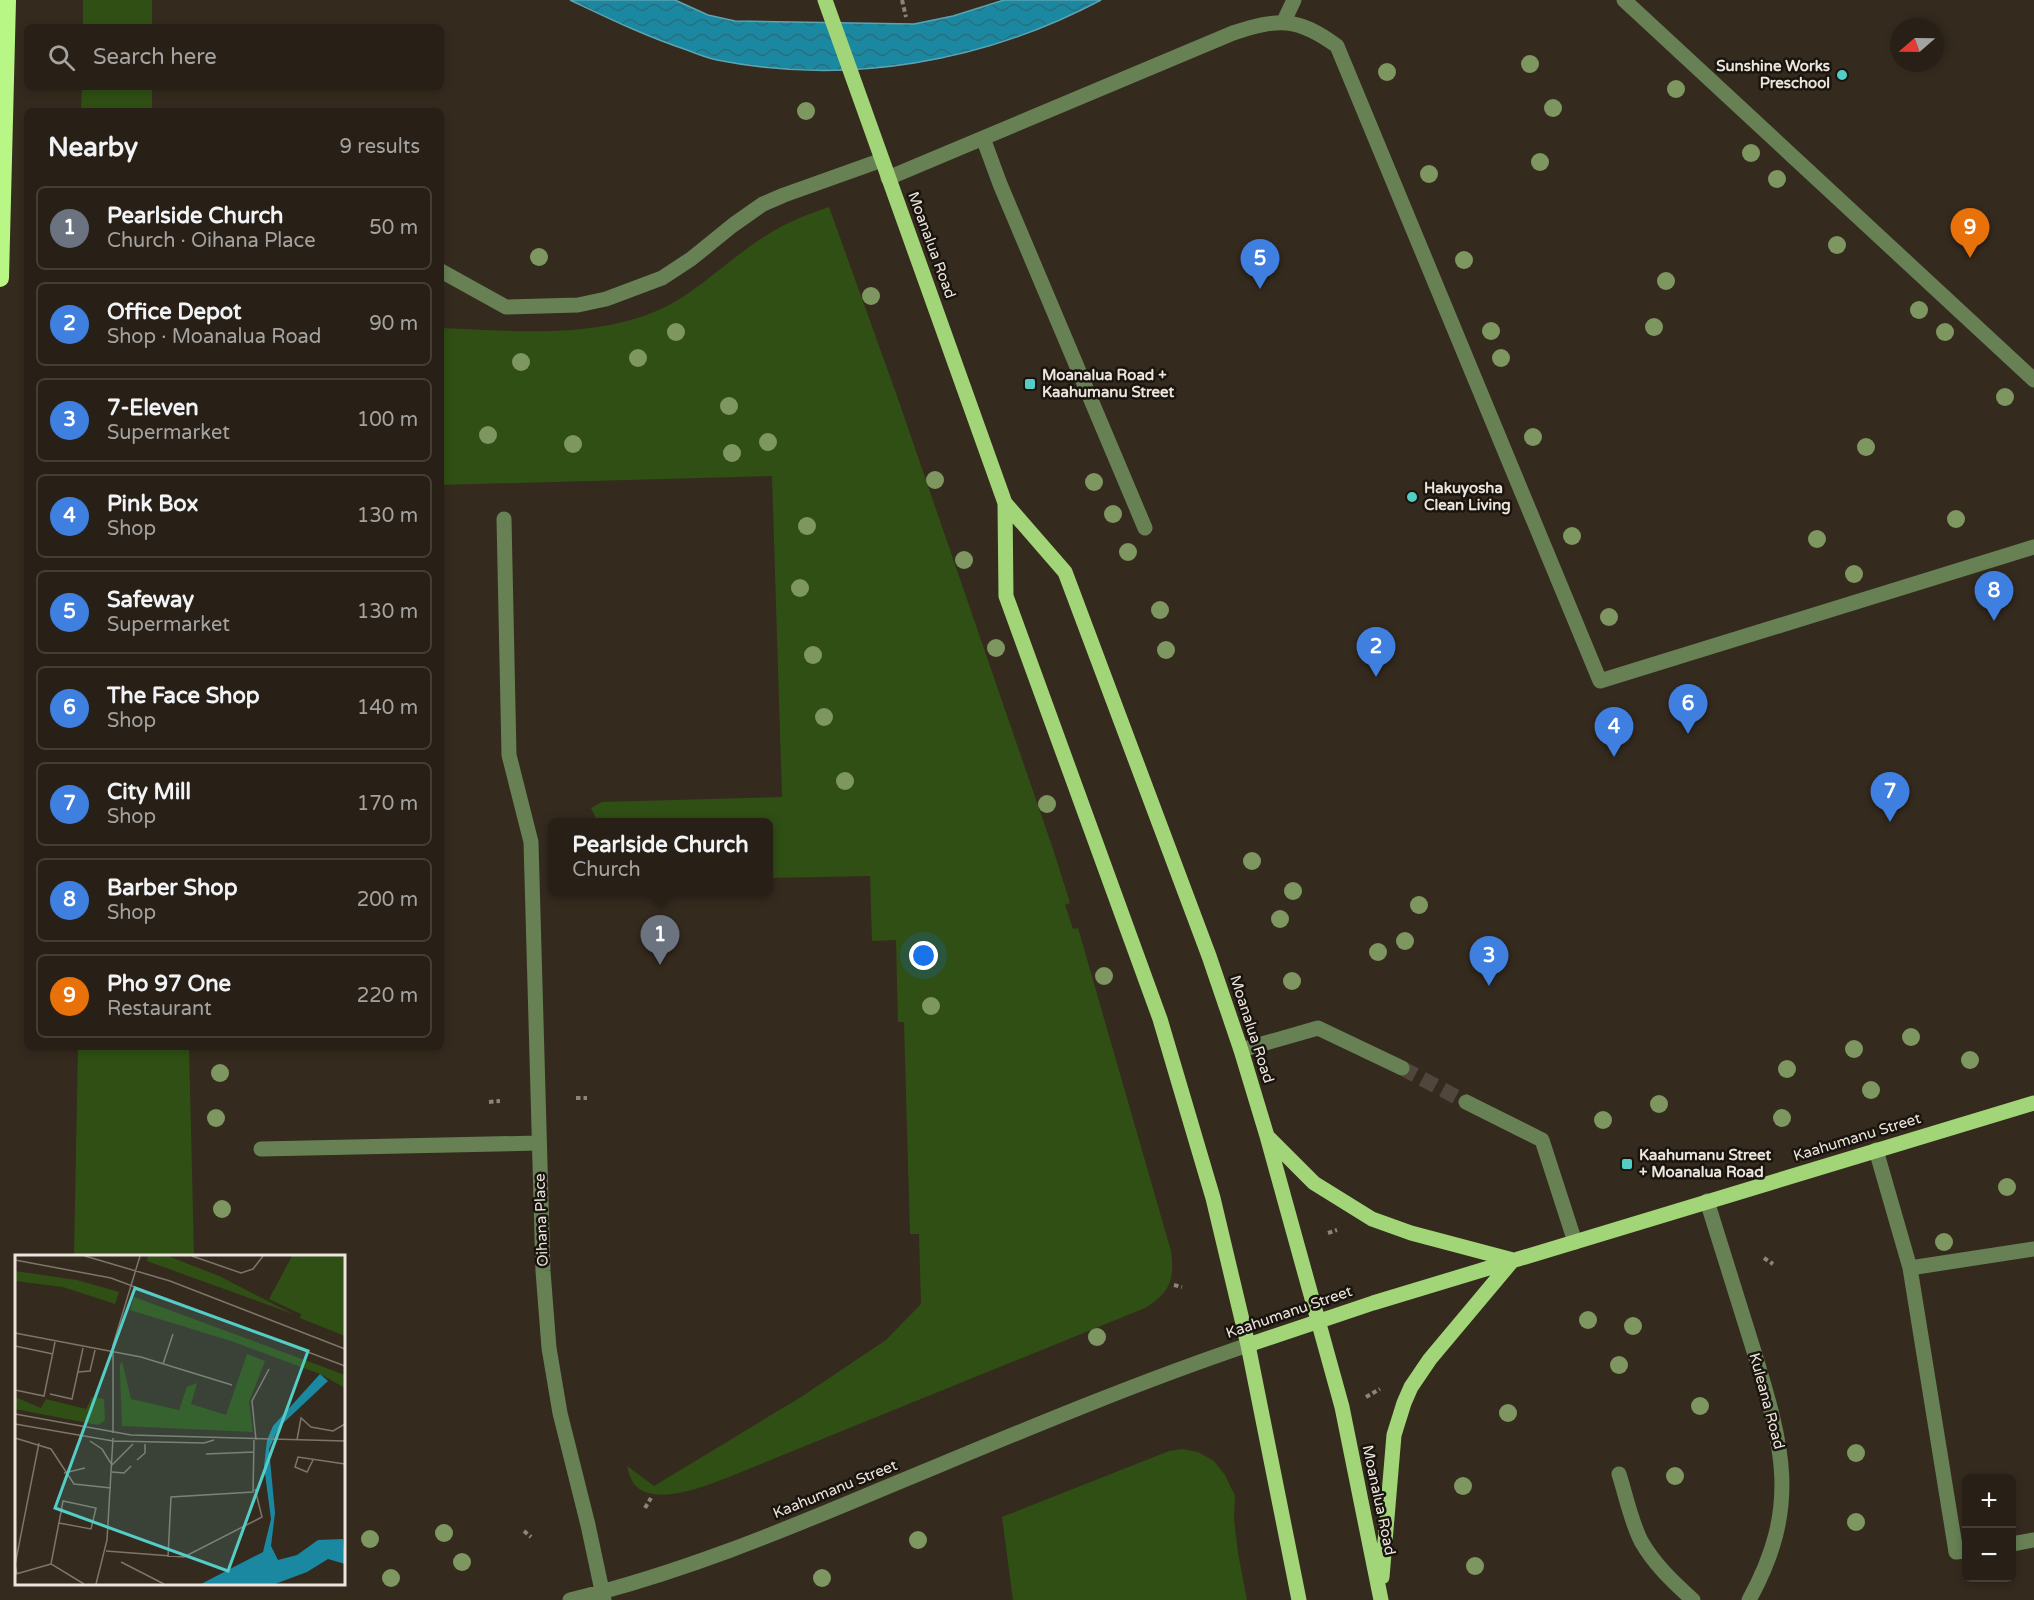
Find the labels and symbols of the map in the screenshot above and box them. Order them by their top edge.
north arrow [1890,18,1944,72]
place label: Sunshine Works Preschool [1716,57,1830,92]
marker: Sunshine Works Preschool [1835,68,1849,82]
street label: Moanalua Road [904,189,960,301]
pin: 9 [1950,208,1990,258]
pin: 5 [1240,240,1280,289]
place label: Moanalua Road + Kaahumanu Street [1042,366,1175,401]
marker: Moanalua Road + Kaahumanu Street [1023,377,1037,391]
place label: Hakuyosha Clean Living [1424,479,1511,515]
marker: Hakuyosha Clean Living [1405,490,1419,504]
pin: 8 [1974,572,2014,621]
pin: 2 [1356,628,1396,677]
pin: 6 [1668,684,1708,734]
pin: 4 [1594,708,1634,757]
pin: 7 [1870,772,1910,822]
pin: 1 [640,916,680,965]
pin: 3 [1470,936,1508,986]
your location [909,941,938,970]
street label: Moanalua Road [1226,973,1278,1085]
street label: Kaahumanu Street [1791,1109,1923,1165]
place label: Kaahumanu Street + Moanalua Road [1639,1146,1772,1181]
marker: Kaahumanu Street + Moanalua Road [1620,1157,1634,1171]
street label: Oihana Place [530,1173,552,1267]
inset map [15,1255,345,1585]
street label: Kaahumanu Street [1224,1282,1355,1342]
street label: Kuleana Road [1745,1351,1789,1451]
street label: Moanalua Road [1359,1443,1399,1557]
street label: Kaahumanu Street [770,1456,900,1522]

